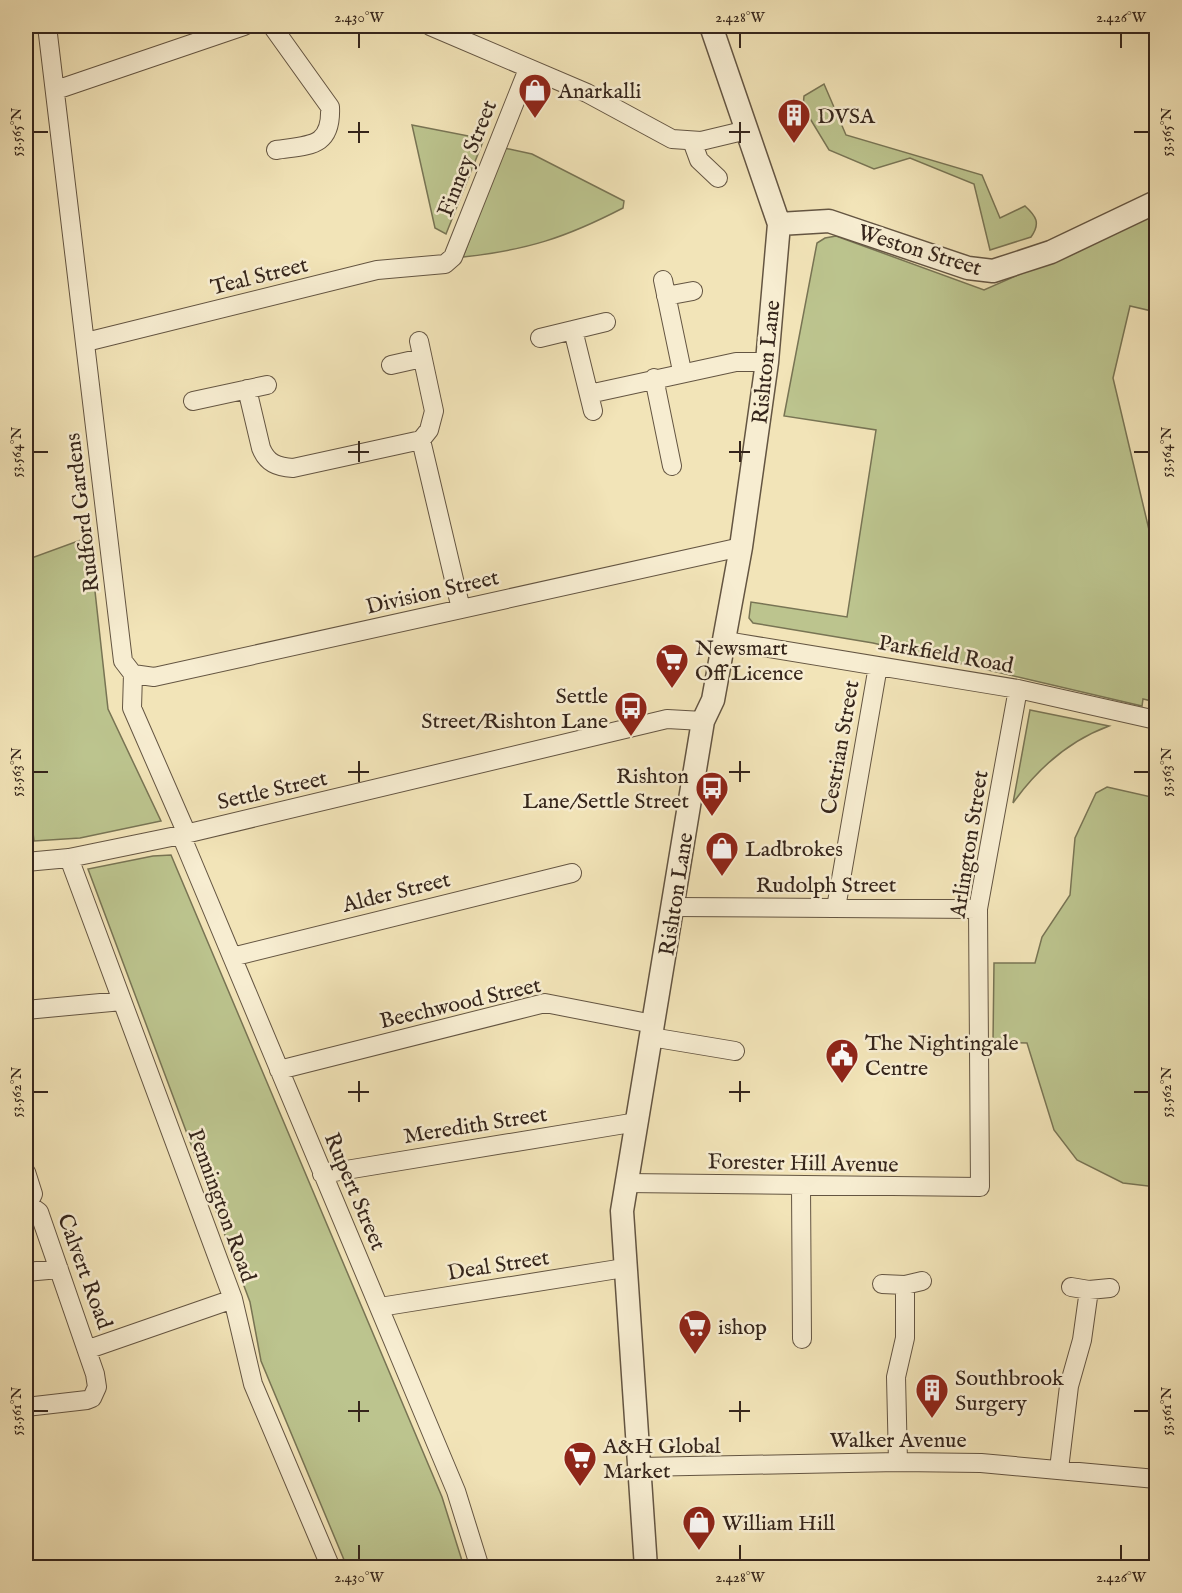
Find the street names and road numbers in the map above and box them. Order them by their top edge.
street label: Finney Street [432,96,504,221]
street label: Weston Street [854,219,985,283]
street label: Teal Street [208,251,311,303]
street label: Rishton Lane [747,299,787,426]
street label: Rudford Gardens [59,431,107,594]
street label: Division Street [363,564,502,622]
street label: Parkfield Road [876,629,1016,681]
street label: Cestrian Street [815,678,867,817]
street label: Settle Street [215,765,331,817]
street label: Arlington Street [944,768,996,921]
street label: Rishton Lane [653,831,701,958]
street label: Alder Street [339,866,454,920]
street label: Rudolph Street [756,872,897,900]
street label: Beechwood Street [377,972,544,1036]
street label: Meredith Street [401,1101,550,1151]
street label: Pennington Road [180,1125,262,1286]
street label: Rupert Street [317,1129,392,1255]
street label: Forester Hill Avenue [707,1148,899,1180]
street label: Calvert Road [50,1210,118,1334]
street label: Deal Street [445,1244,552,1288]
street label: Walker Avenue [830,1427,966,1455]

